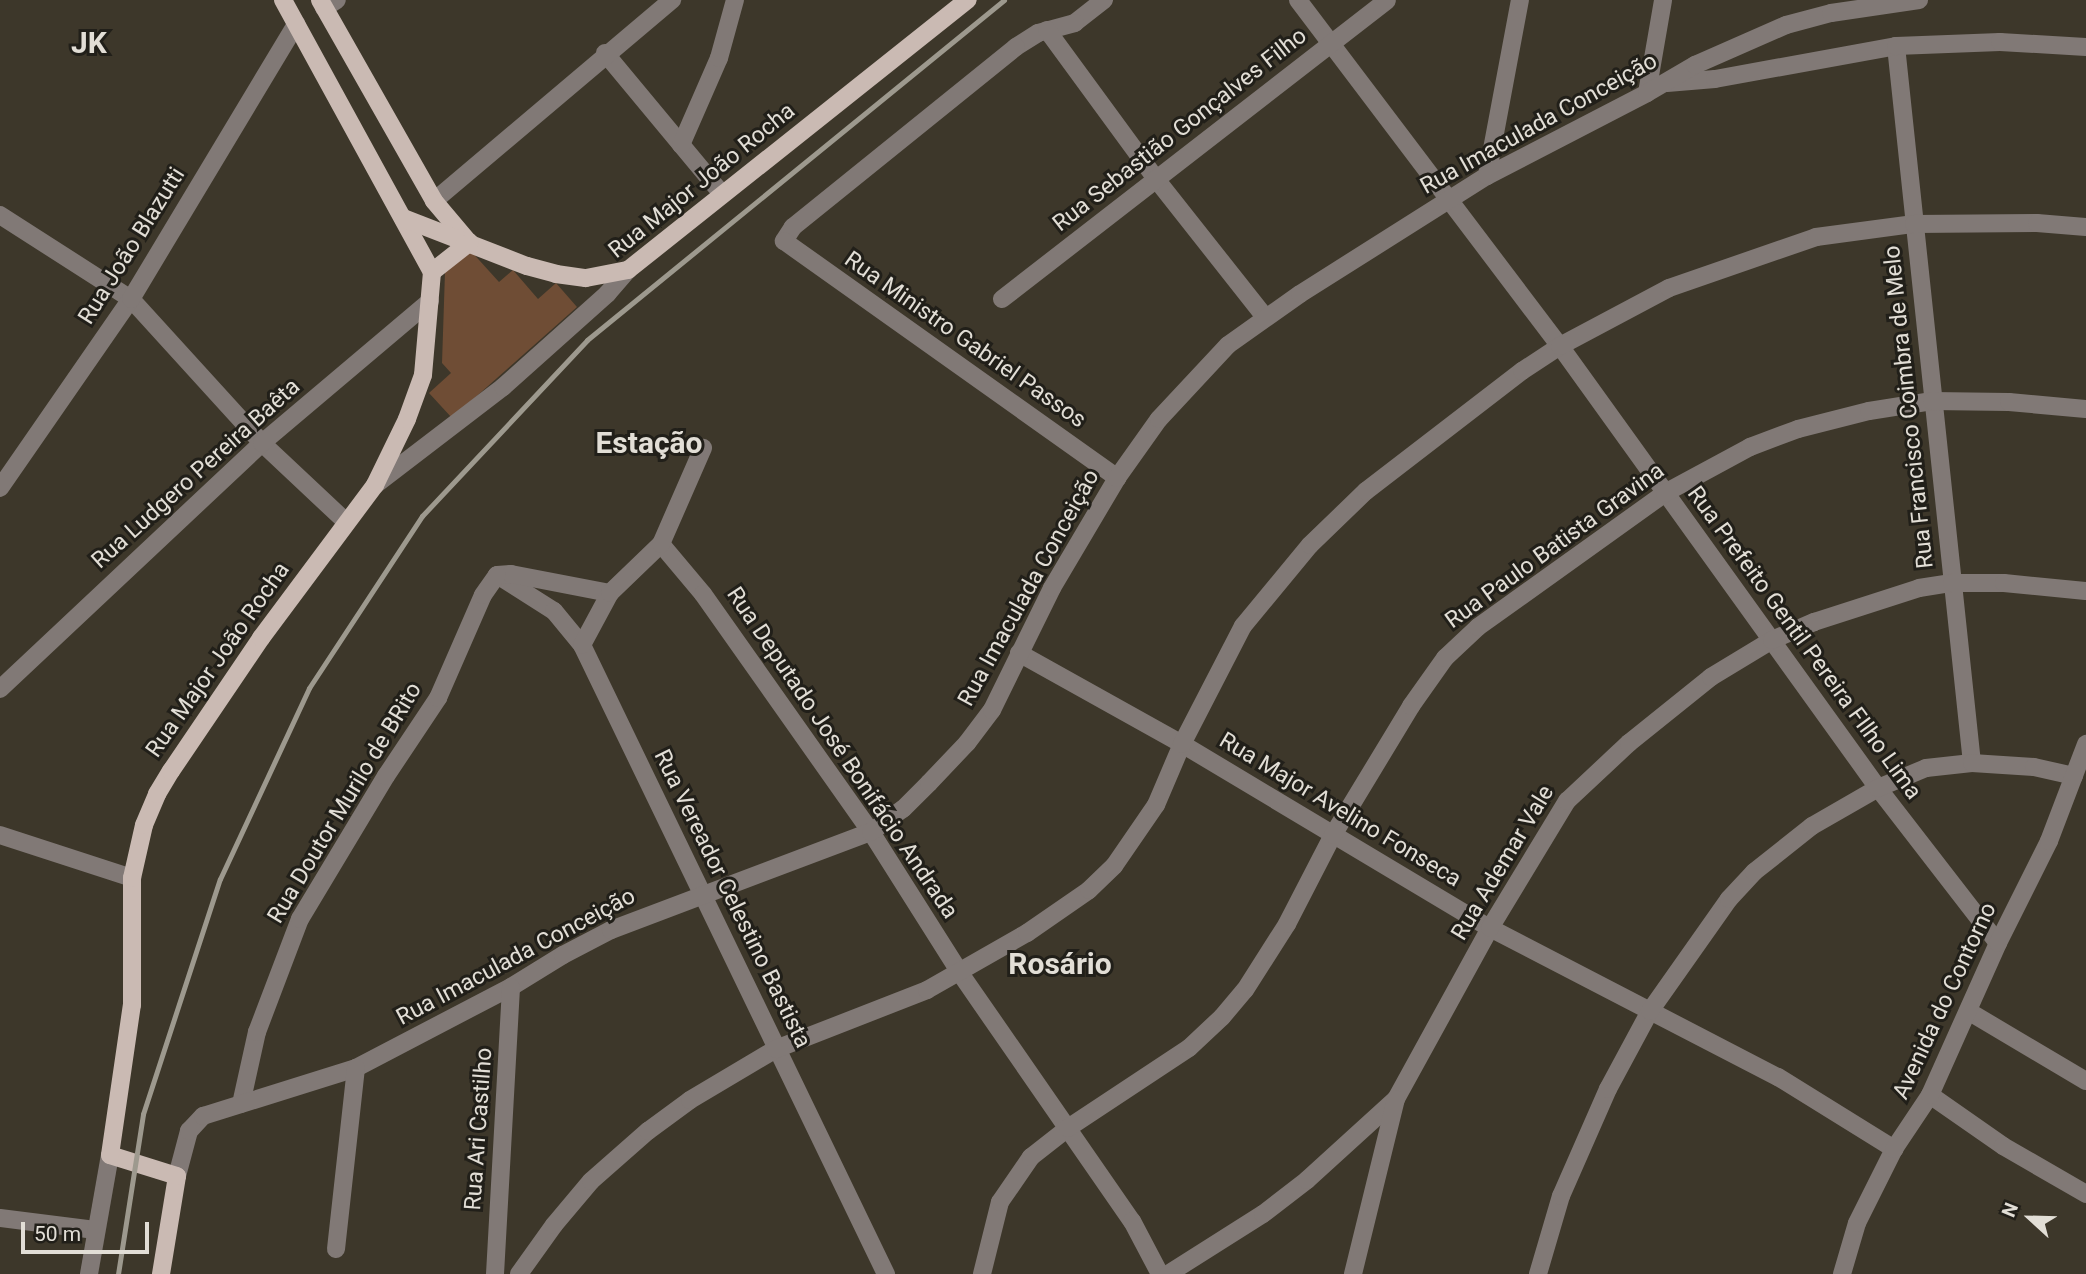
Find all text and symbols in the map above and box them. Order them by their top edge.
street label: Rua Sebastião Gonçalves Filho [1047,22,1313,238]
district label: JK [71,25,107,61]
street label: Rua Imaculada Conceição [1416,47,1662,201]
street label: Rua Major João Rocha [603,97,801,265]
street label: Rua João Blazutti [73,163,191,329]
street label: Rua Francisco Coimbra de Melo [1878,244,1940,570]
street label: Rua Ministro Gabriel Passos [839,246,1091,434]
street label: Rua Ludgero Pereira Baêta [86,373,306,575]
district label: Estação [595,425,703,461]
street label: Rua Paulo Batista Gravina [1440,457,1670,635]
street label: Rua Imaculada Conceição [952,465,1106,711]
street label: Rua Prefeito Gentil Pereira FIlho Lima [1681,481,1927,805]
street label: Rua Major João Rocha [140,557,296,763]
street label: Rua Deputado José Bonifácio Andrada [720,582,964,924]
street label: Rua Doutor Murilo de BRito [262,678,428,928]
street label: Rua Major Avelino Fonseca [1214,727,1466,893]
street label: Rua Vereador Celestino Bastista [648,745,816,1053]
street label: Rua Ademar Vale [1446,781,1560,945]
street label: Rua Imaculada Conceição [392,882,640,1032]
street label: Avenida do Contorno [1887,898,2003,1104]
district label: Rosário [1008,946,1112,982]
street label: Rua Ari Castilho [460,1047,498,1211]
north arrow [1995,1183,2065,1253]
text: N [1997,1199,2023,1220]
scale bar [24,1208,152,1252]
text: 50 m [34,1222,81,1246]

